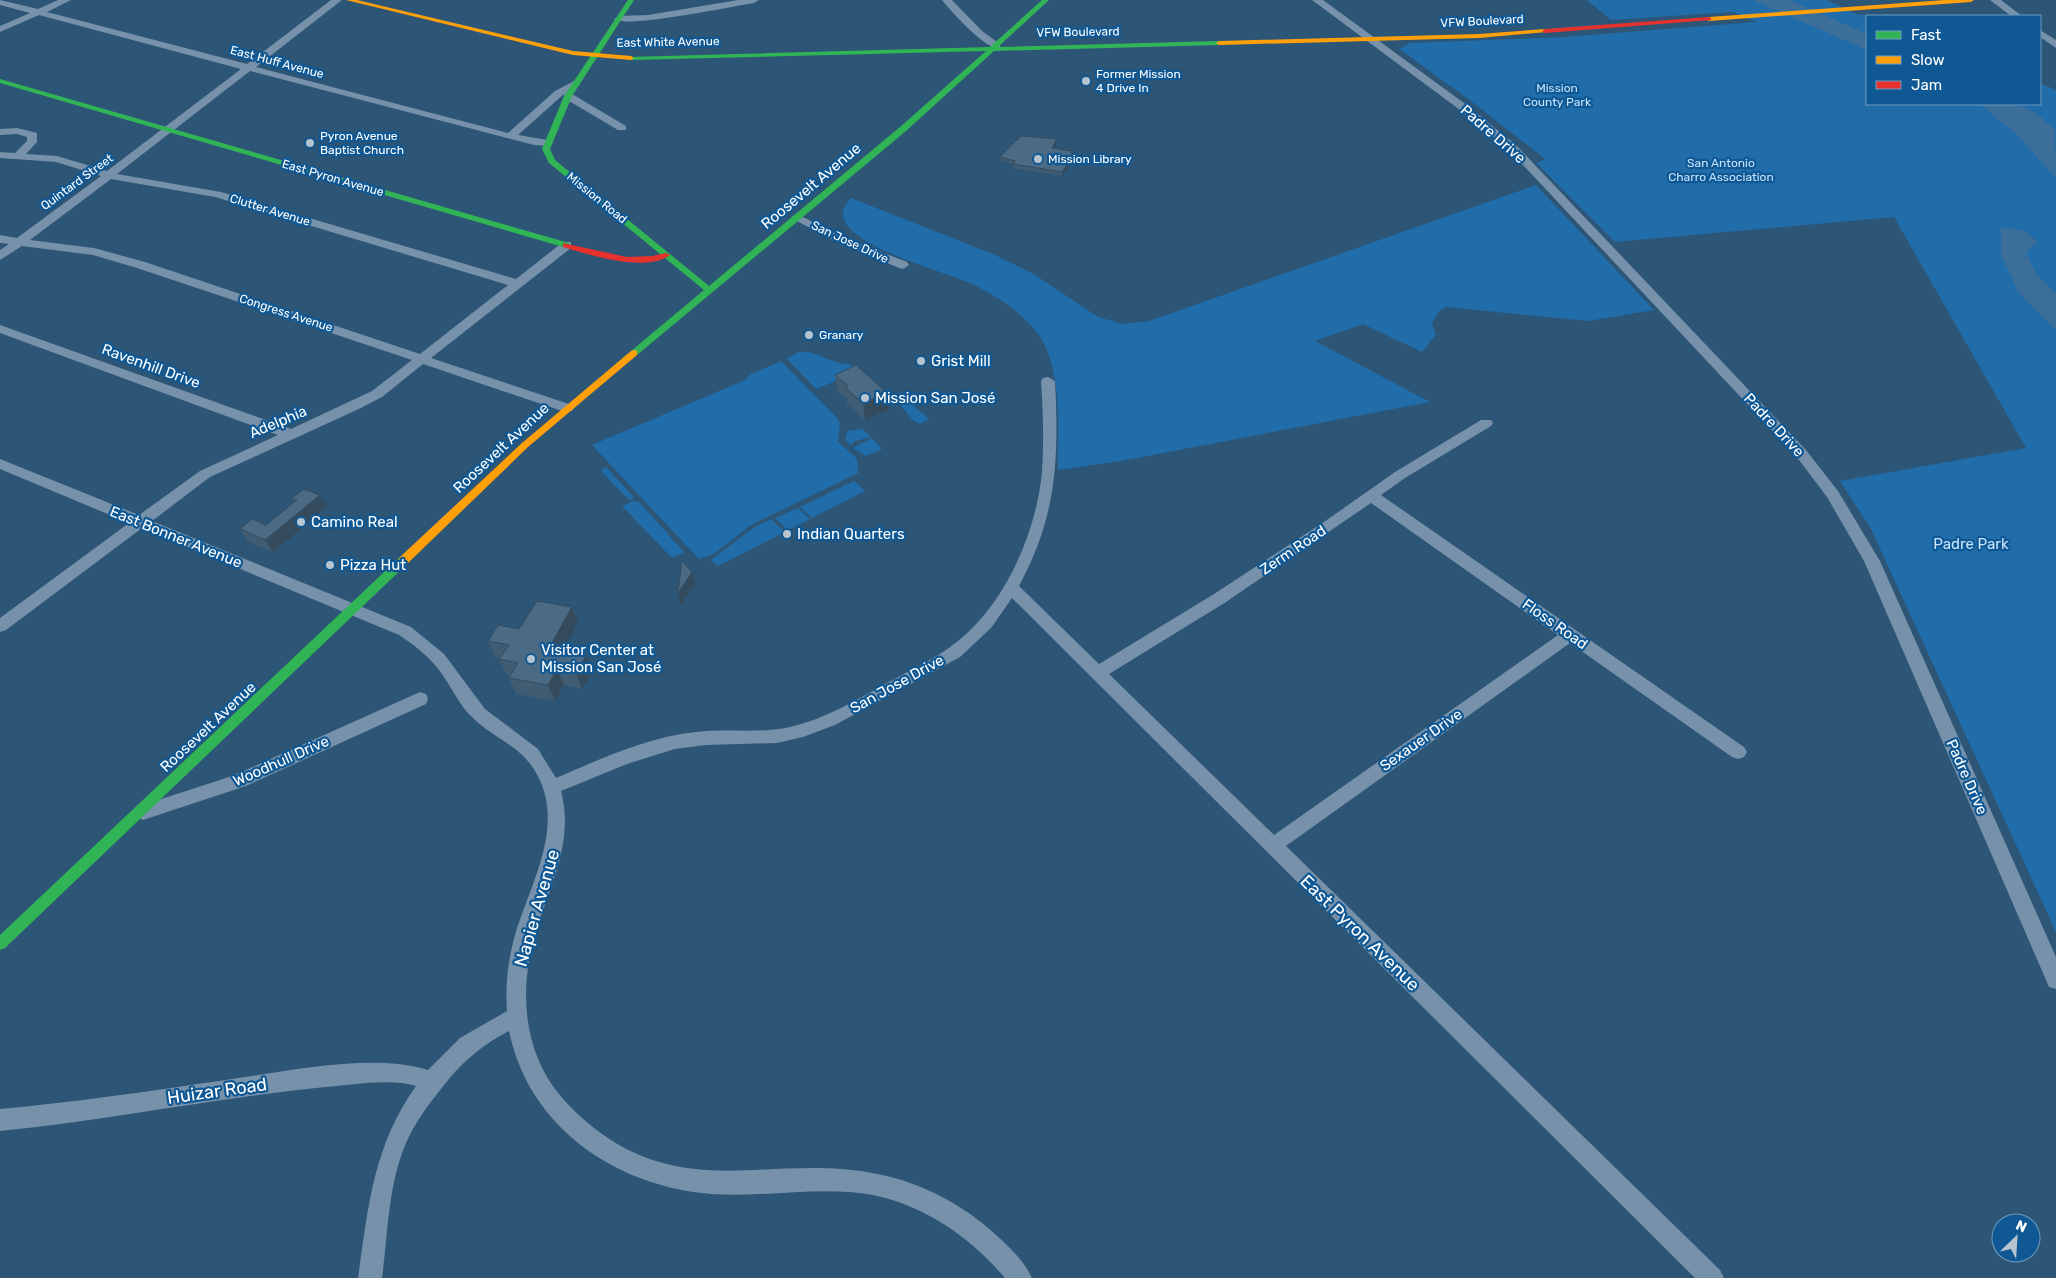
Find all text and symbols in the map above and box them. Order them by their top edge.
street label: VFW Boulevard [1440,12,1524,30]
legend [1866,15,2041,105]
street label: VFW Boulevard [1036,24,1120,40]
text: Fast [1911,26,1941,44]
street label: East White Avenue [616,34,720,50]
street label: East Huff Avenue [229,43,325,81]
text: Slow [1911,51,1944,69]
place label: Former Mission 4 Drive In [1096,67,1181,95]
marker: Former Mission 4 Drive In [1080,75,1092,87]
text: Jam [1911,76,1942,94]
park label: Mission County Park [1523,81,1592,109]
street label: Padre Drive [1457,101,1529,167]
place label: Pyron Avenue Baptist Church [320,129,404,157]
marker: Pyron Avenue Baptist Church [304,137,316,149]
street label: Roosevelt Avenue [758,139,864,233]
street label: Quintard Street [38,151,116,213]
place label: Mission Library [1048,152,1132,166]
marker: Mission Library [1032,153,1044,165]
park label: San Antonio Charro Association [1668,156,1774,184]
street label: East Pyron Avenue [280,157,386,199]
street label: Mission Road [564,170,630,226]
street label: Clutter Avenue [228,191,312,229]
street label: San Jose Drive [809,218,891,266]
street label: Congress Avenue [238,291,335,335]
place label: Granary [819,328,864,342]
marker: Granary [803,329,815,341]
street label: Ravenhill Drive [99,340,203,392]
place label: Grist Mill [931,352,991,370]
marker: Grist Mill [915,355,927,367]
place label: Mission San José [875,389,995,407]
street label: Padre Drive [1740,389,1808,461]
marker: Mission San José [859,392,871,404]
street label: Roosevelt Avenue [449,399,553,497]
street label: Adelphia [246,402,310,442]
street label: East Bonner Avenue [107,502,245,572]
place label: Camino Real [311,513,398,531]
marker: Camino Real [295,516,307,528]
street label: Zerm Road [1257,521,1329,579]
place label: Indian Quarters [797,525,905,543]
marker: Indian Quarters [781,528,793,540]
park label: Padre Park [1933,535,2009,553]
place label: Pizza Hut [340,556,406,574]
marker: Pizza Hut [324,559,336,571]
street label: Floss Road [1519,595,1591,653]
place label: Visitor Center at Mission San José [541,641,661,676]
street label: San Jose Drive [847,651,947,717]
marker: Visitor Center at Mission San José [525,653,537,665]
street label: Roosevelt Avenue [156,678,260,776]
street label: Sexauer Drive [1376,705,1466,775]
street label: Woodhull Drive [230,732,332,790]
street label: Padre Drive [1942,737,1992,817]
street label: Napier Avenue [510,847,564,969]
street label: East Pyron Avenue [1296,870,1424,996]
street label: Huizar Road [166,1073,268,1109]
north arrow [1991,1213,2041,1263]
text: N [2013,1217,2029,1237]

